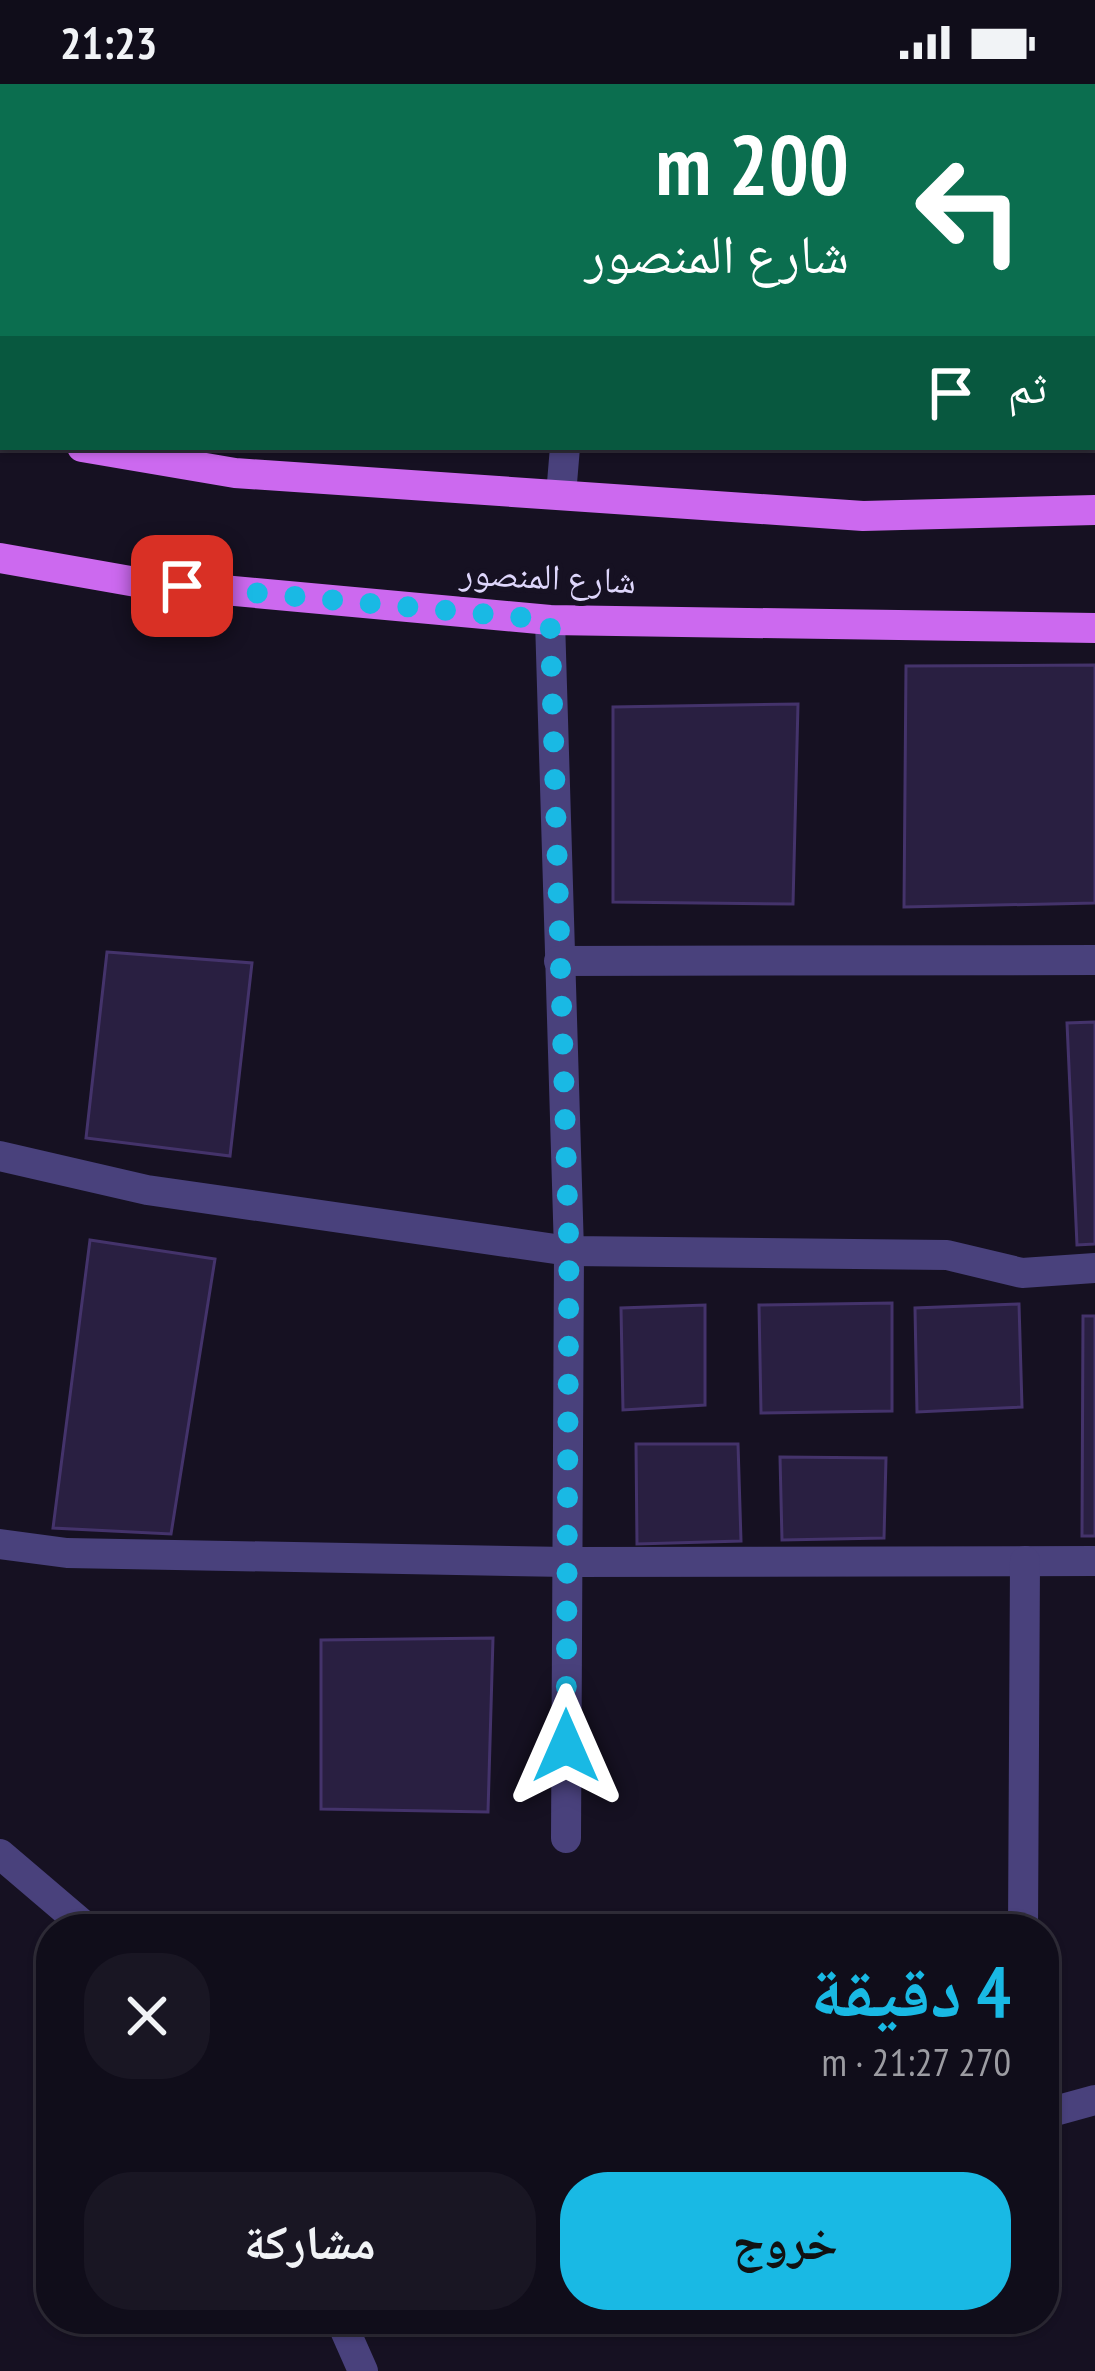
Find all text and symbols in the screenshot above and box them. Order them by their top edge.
text: 21:23 [60,13,157,71]
text: 200 m [656,109,849,218]
icon: left [891,132,1047,288]
text: شارع المنصور [584,218,849,288]
text: ثم [1008,357,1047,415]
icon: arrive [918,360,984,426]
pin [131,535,233,637]
street label: شارع المنصور [458,547,637,604]
icon: arrive [149,553,215,619]
position arrow [503,1683,629,1809]
text: 4 دقيقة [811,1944,1011,2037]
button: close [84,1953,210,2079]
text: 270 m · 21:27 [822,2036,1011,2087]
button: مشاركة [84,2172,536,2310]
button: خروج [560,2172,1011,2310]

